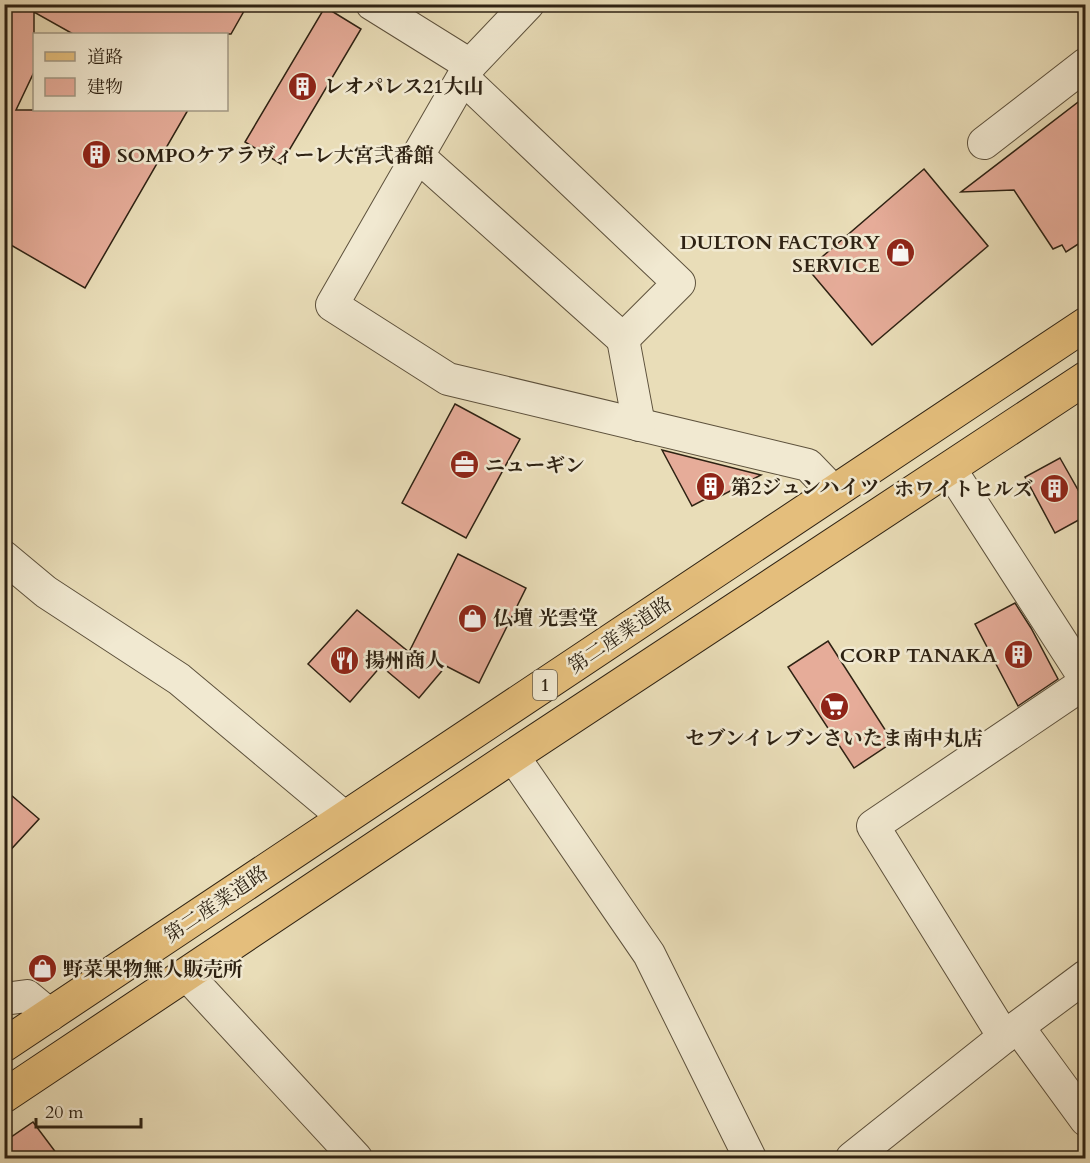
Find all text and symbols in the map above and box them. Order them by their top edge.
legend [33,33,228,111]
text: 道路 [87,45,123,70]
building icon: レオパレス21大山 [287,70,319,102]
place label: レオパレス21大山 [324,73,484,100]
text: 建物 [87,75,123,100]
building icon: SOMPOケアラヴィーレ大宮弐番館 [80,139,112,171]
place label: SOMPOケアラヴィーレ大宮弐番館 [117,142,434,169]
place label: DULTON FACTORY SERVICE [680,229,880,279]
shop icon: DULTON FACTORY SERVICE [885,237,917,269]
office icon: ニューギン [448,449,480,481]
place label: ニューギン [485,452,585,479]
building icon: 第2ジュンハイツ [694,471,726,503]
building icon: ホワイトヒルズ [1038,473,1070,505]
place label: 第2ジュンハイツ [731,474,879,501]
place label: ホワイトヒルズ [894,476,1033,503]
street label: 第二産業道路 [563,590,677,680]
shop icon: 仏壇 光雲堂 [456,602,488,634]
place label: 仏壇 光雲堂 [493,605,598,632]
building icon: CORP TANAKA [1002,639,1034,671]
place label: CORP TANAKA [840,642,997,669]
restaurant icon: 揚州商人 [328,644,360,676]
place label: 揚州商人 [365,647,445,674]
road number: 1 [533,670,557,700]
supermarket icon: セブンイレブンさいたま南中丸店 [818,691,850,723]
place label: セブンイレブンさいたま南中丸店 [685,725,983,752]
street label: 第二産業道路 [159,859,273,949]
shop icon: 野菜果物無人販売所 [26,953,58,985]
place label: 野菜果物無人販売所 [63,956,243,983]
scale bar [36,1091,141,1129]
text: 20 m [45,1100,84,1125]

